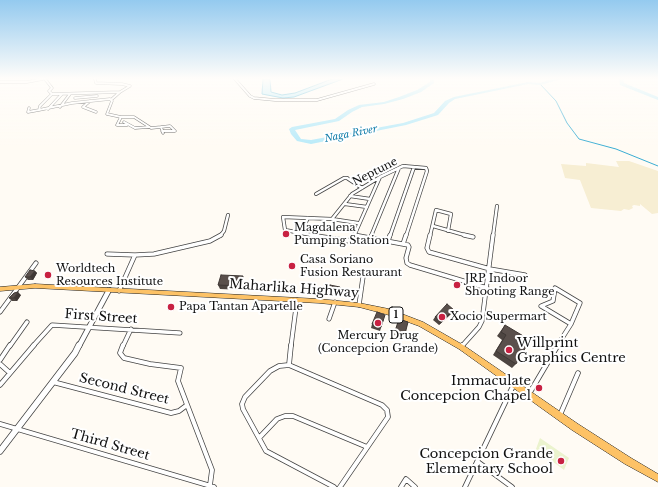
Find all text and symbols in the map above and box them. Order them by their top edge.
water label: Naga River [324,123,378,145]
street label: Neptune [350,155,400,189]
place label: Magdalena Pumping Station [294,221,389,247]
marker: Magdalena Pumping Station [281,229,291,239]
place label: Casa Soriano Fusion Restaurant [300,253,402,279]
marker: Casa Soriano Fusion Restaurant [287,261,297,271]
place label: Worldtech Resources Institute [56,262,163,288]
marker: Worldtech Resources Institute [43,270,53,280]
place label: JRP Indoor Shooting Range [465,272,554,298]
street label: Maharlika Highway [228,277,360,301]
marker: JRP Indoor Shooting Range [452,280,462,290]
place label: Papa Tantan Apartelle [179,300,303,314]
marker: Papa Tantan Apartelle [166,302,176,312]
street label: First Street [64,307,138,327]
road number: 1 [389,307,403,323]
place label: Xocio Supermart [450,310,547,324]
marker: Xocio Supermart [437,312,447,322]
marker: Mercury Drug (Concepcion Grande) [373,318,383,328]
place label: Mercury Drug (Concepcion Grande) [318,329,438,355]
place label: Willprint Graphics Centre [517,335,626,366]
marker: Willprint Graphics Centre [504,345,514,355]
street label: Second Street [78,370,170,408]
place label: Immaculate Concepcion Chapel [400,373,531,404]
marker: Immaculate Concepcion Chapel [534,383,544,393]
street label: Third Street [69,426,151,464]
place label: Concepcion Grande Elementary School [419,446,553,477]
marker: Concepcion Grande Elementary School [556,456,566,466]

